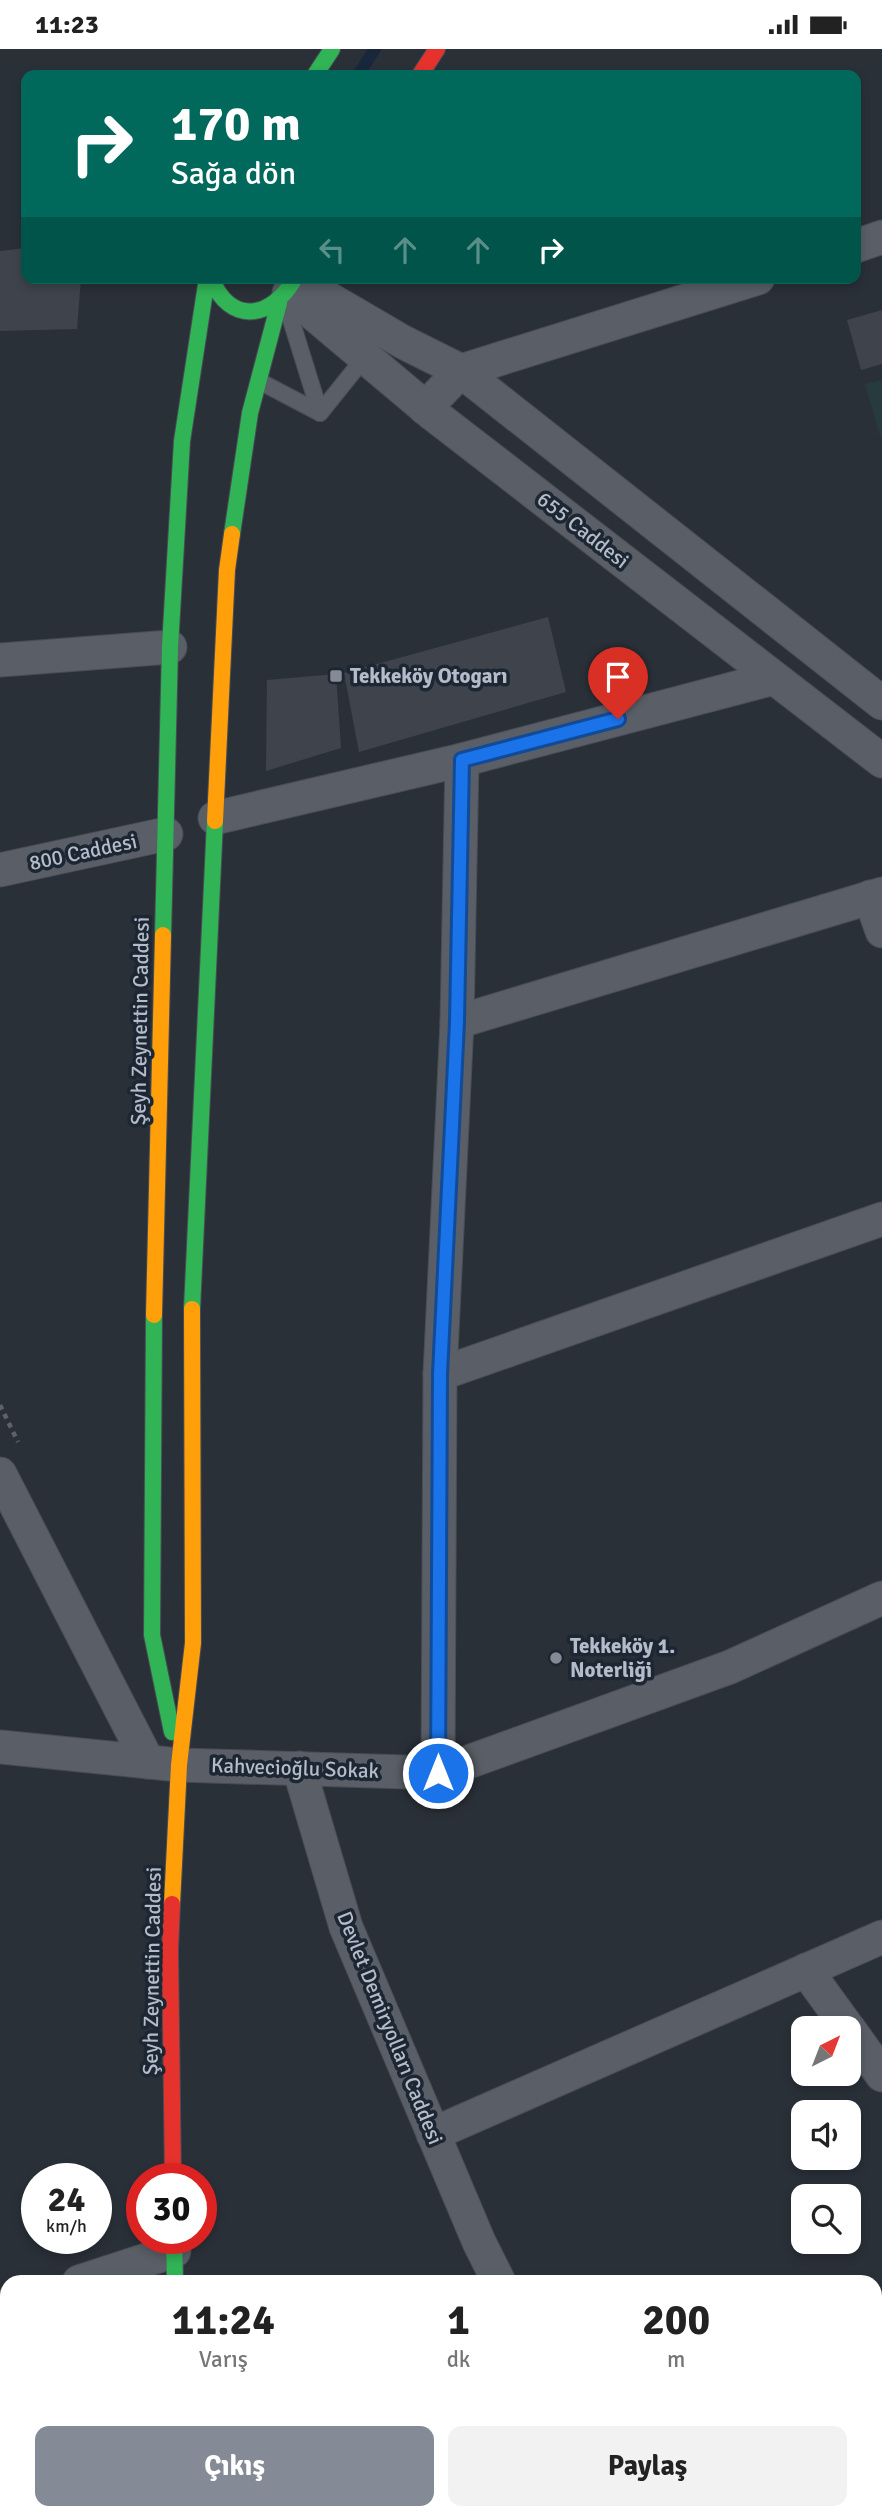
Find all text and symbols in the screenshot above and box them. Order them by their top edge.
text: 11:23 [35,9,99,41]
text: 170 m [171,94,301,154]
icon: right [56,98,147,189]
text: Sağa dön [171,154,296,193]
icon: left [313,231,351,269]
icon: ahead [386,231,424,269]
icon: ahead [459,231,497,269]
icon: right [532,231,570,269]
street label: 655 Caddesi [532,486,634,574]
pin [588,647,648,719]
icon: arrive [599,658,637,696]
place label: Tekkeköy Otogarı [350,663,508,689]
marker: Tekkeköy Otogarı [328,668,344,684]
street label: 800 Caddesi [27,828,139,876]
street label: Şeyh Zeynettin Caddesi [125,917,155,1125]
place label: Tekkeköy 1. Noterliği [570,1633,675,1683]
marker: Tekkeköy 1. Noterliği [548,1650,564,1666]
position arrow [401,1736,475,1810]
street label: Kahvecioğlu Sokak [210,1752,380,1784]
street label: Şeyh Zeynettin Caddesi [137,1867,167,2075]
street label: Devlet Demiryolları Caddesi [331,1908,449,2148]
north arrow [791,2016,861,2086]
map controls [791,2016,861,2254]
button: sound [791,2100,861,2170]
speed limit sign: 30 [126,2163,217,2254]
text: 24 [48,2178,85,2221]
button: search [791,2184,861,2254]
text: km/h [46,2215,87,2237]
text: 11:24 [172,2295,275,2346]
text: 1 [447,2295,470,2346]
text: 200 [642,2295,710,2346]
text: Varış [199,2345,248,2374]
text: dk [447,2345,470,2374]
text: m [667,2345,685,2374]
button: Çıkış [35,2426,434,2506]
button: Paylaş [448,2426,847,2506]

